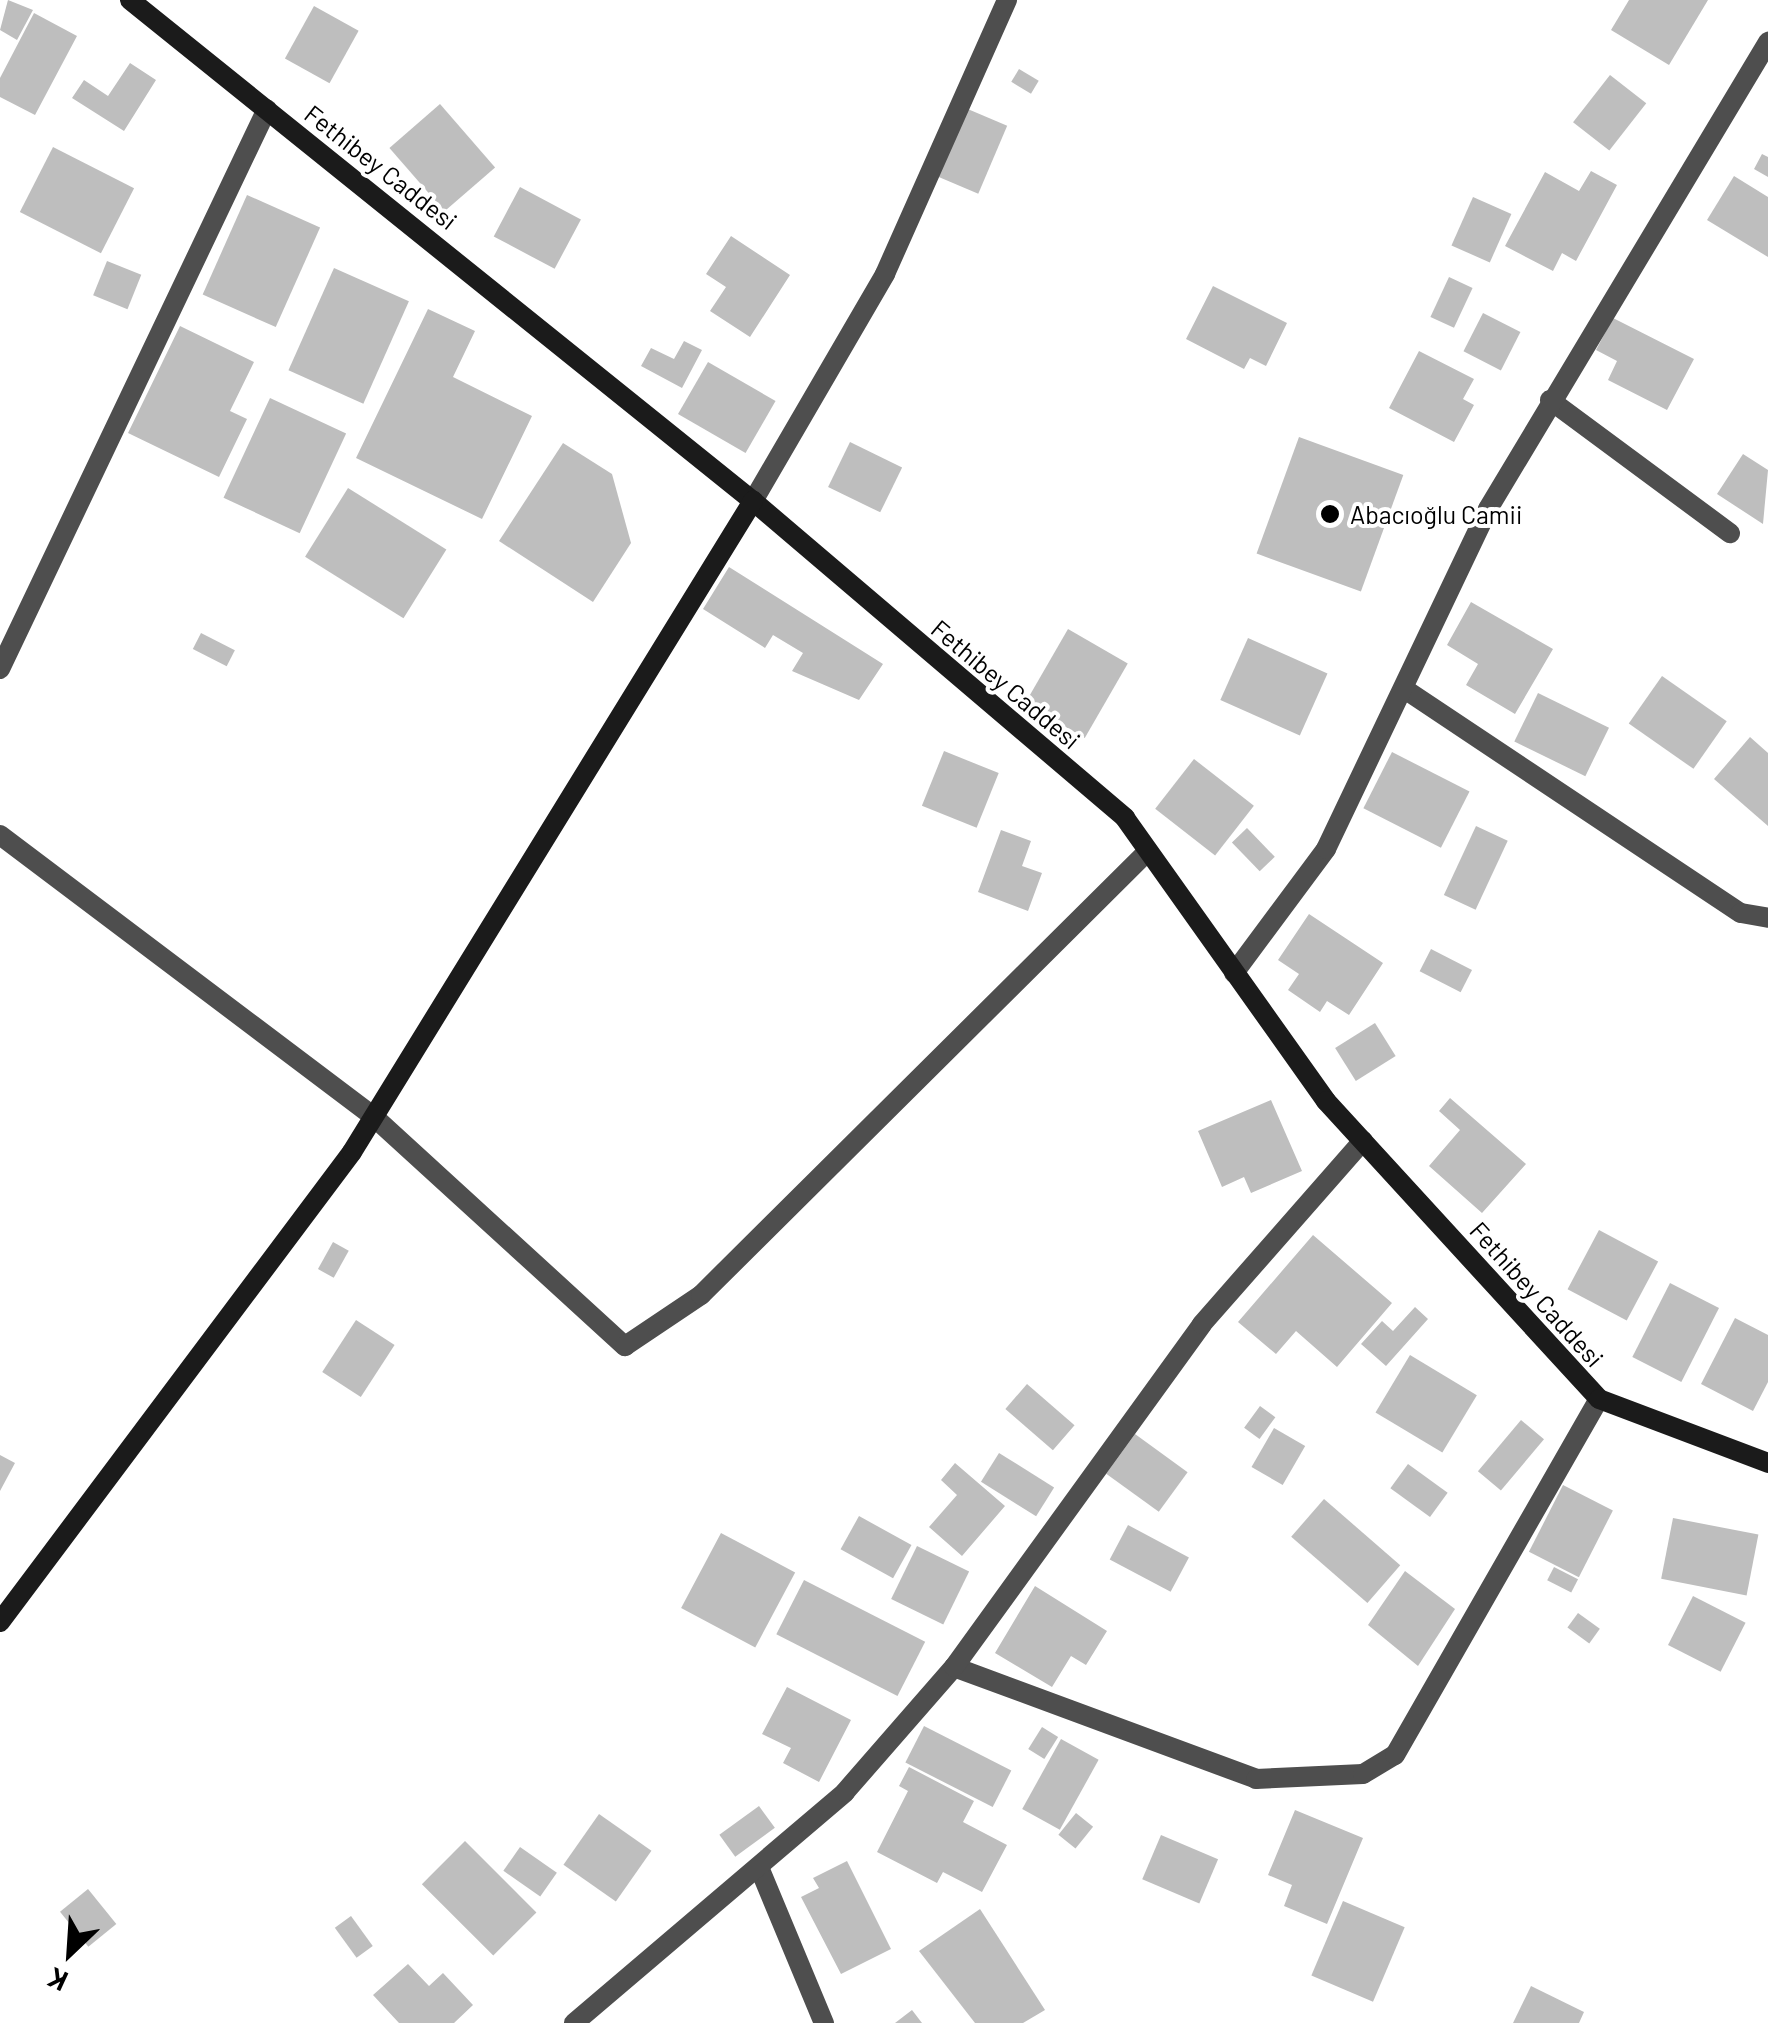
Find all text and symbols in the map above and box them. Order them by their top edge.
street label: Fethibey Caddesi [299,98,463,236]
place label: Abacıoğlu Camii [1350,499,1522,529]
marker: Abacıoğlu Camii [1319,503,1341,525]
street label: Fethibey Caddesi [926,613,1086,755]
street label: Fethibey Caddesi [1464,1215,1610,1373]
north arrow [20,1903,120,2003]
text: K [42,1961,72,1999]

